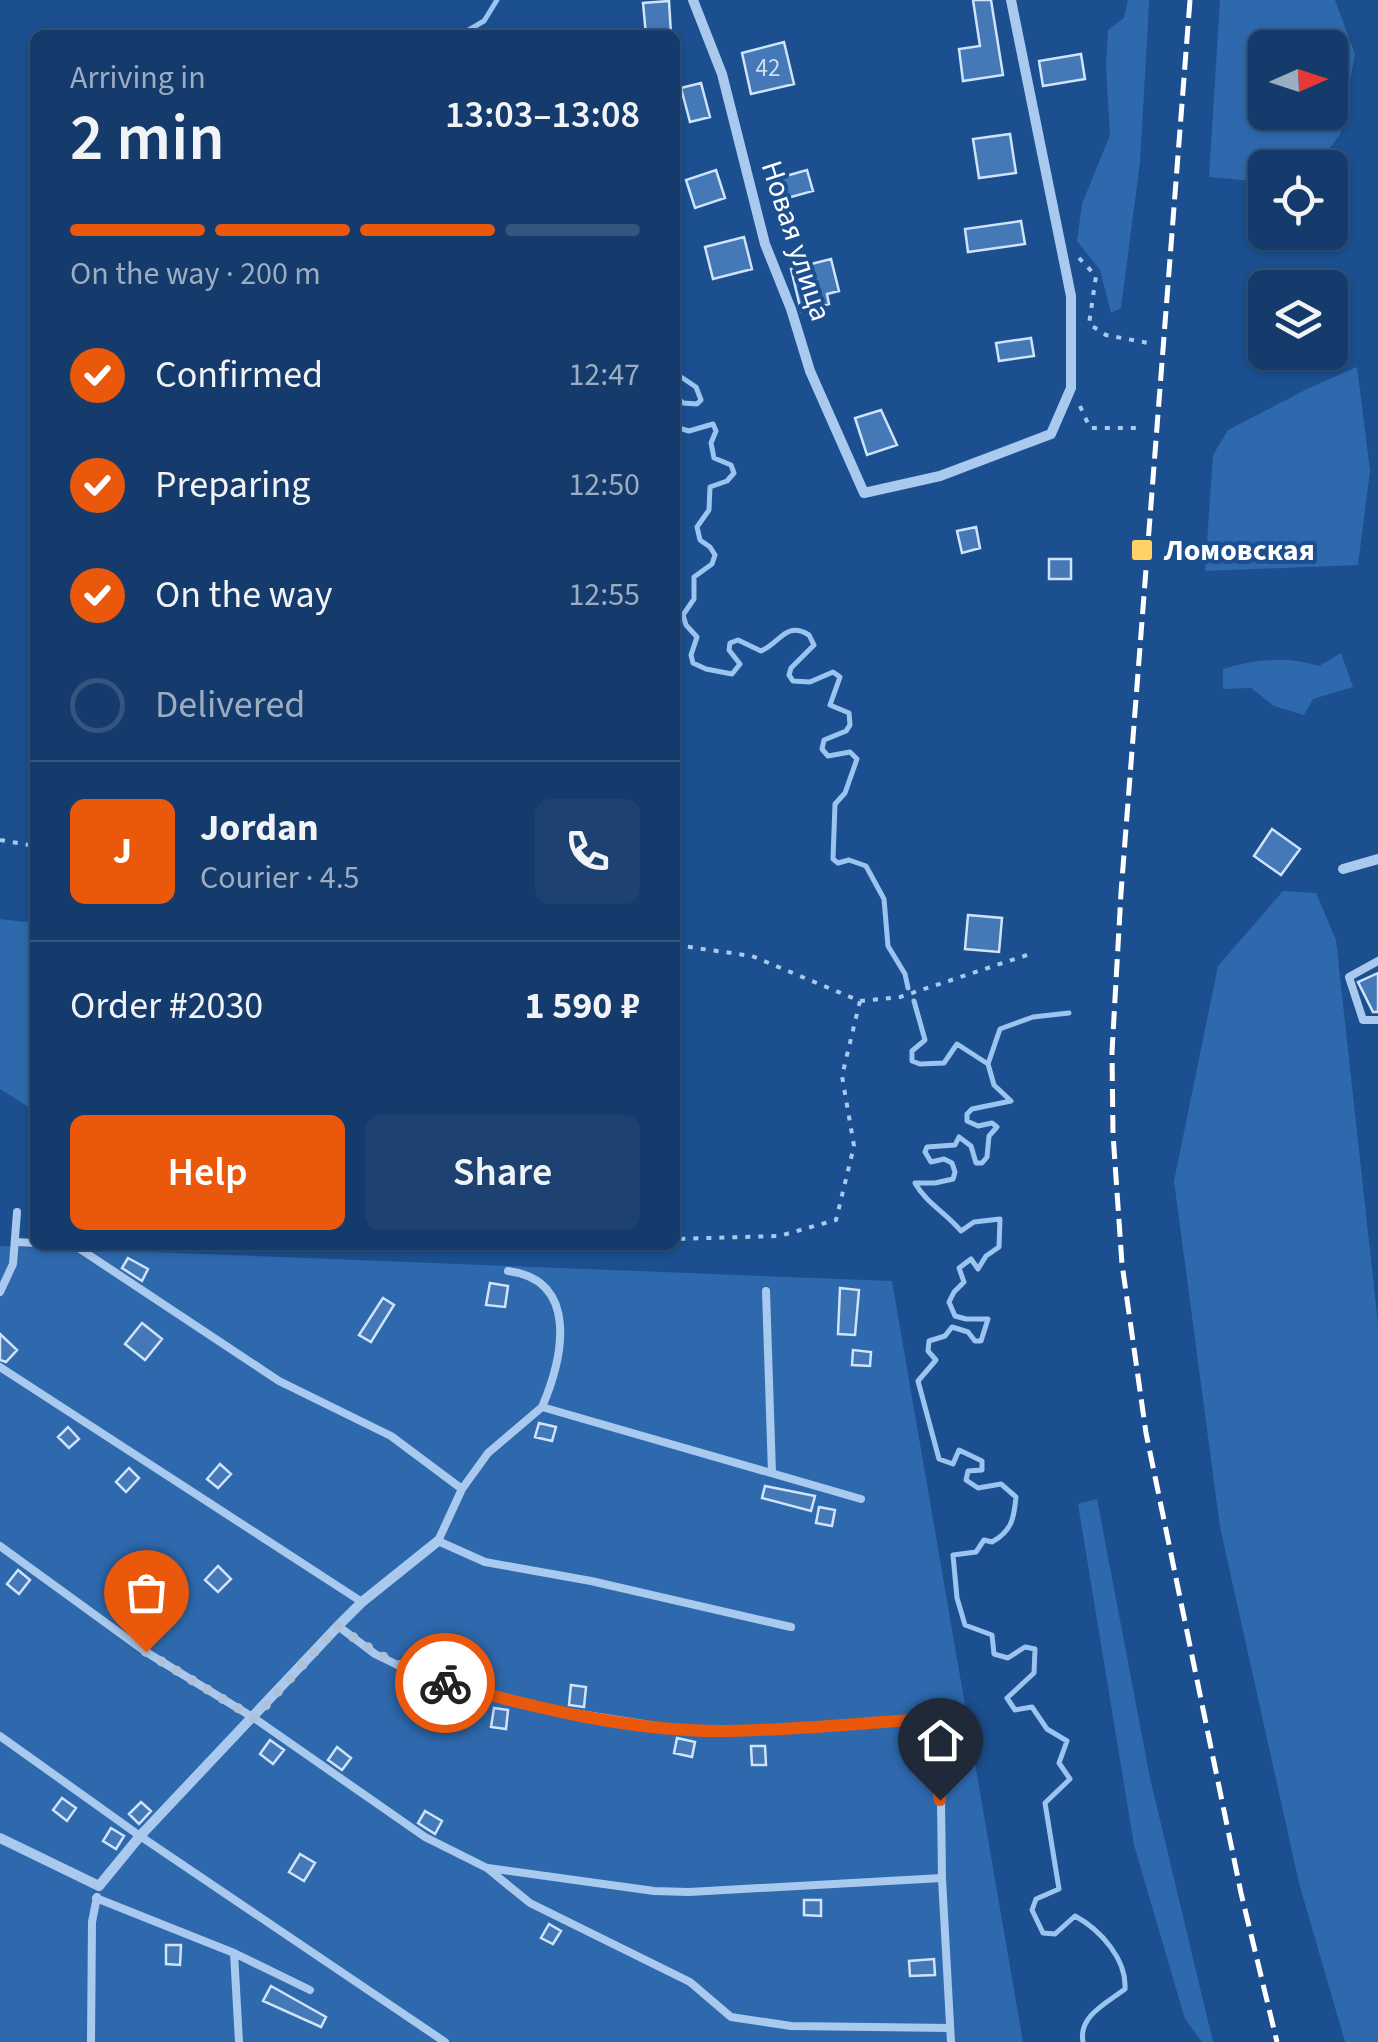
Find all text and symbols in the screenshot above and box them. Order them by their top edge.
north arrow [1248,30,1348,130]
map controls [1248,30,1348,370]
house number: 42 [756,50,780,86]
text: Arriving in [70,55,206,101]
text: 13:03–13:08 [445,88,640,142]
text: 2 min [70,92,225,185]
button: locate [1248,150,1348,250]
street label: Новая улица [750,155,842,327]
text: On the way · 200 m [70,251,321,297]
button: layers [1248,270,1348,370]
icon: check [70,348,125,403]
text: Confirmed [155,348,323,402]
text: 12:47 [568,352,640,398]
icon: check [70,458,125,513]
text: Preparing [155,458,310,512]
text: 12:50 [568,462,640,508]
place label: Ломовская [1163,529,1315,572]
marker: Ломовская [1129,537,1155,563]
icon: check [70,568,125,623]
text: On the way [155,568,332,622]
text: 12:55 [568,572,640,618]
text: Delivered [155,678,305,732]
button: phone [535,799,640,904]
text: Jordan [200,801,319,855]
text: J [113,824,132,878]
text: Courier · 4.5 [200,855,360,901]
text: Order #2030 [70,979,263,1033]
text: 1 590 ₽ [524,979,640,1033]
button: Help [70,1115,345,1230]
button: Share [365,1115,640,1230]
pin [104,1550,189,1653]
icon: bag [119,1565,174,1620]
courier [395,1633,495,1733]
icon: bike [418,1656,473,1711]
pin [898,1698,983,1801]
icon: home [913,1713,968,1768]

